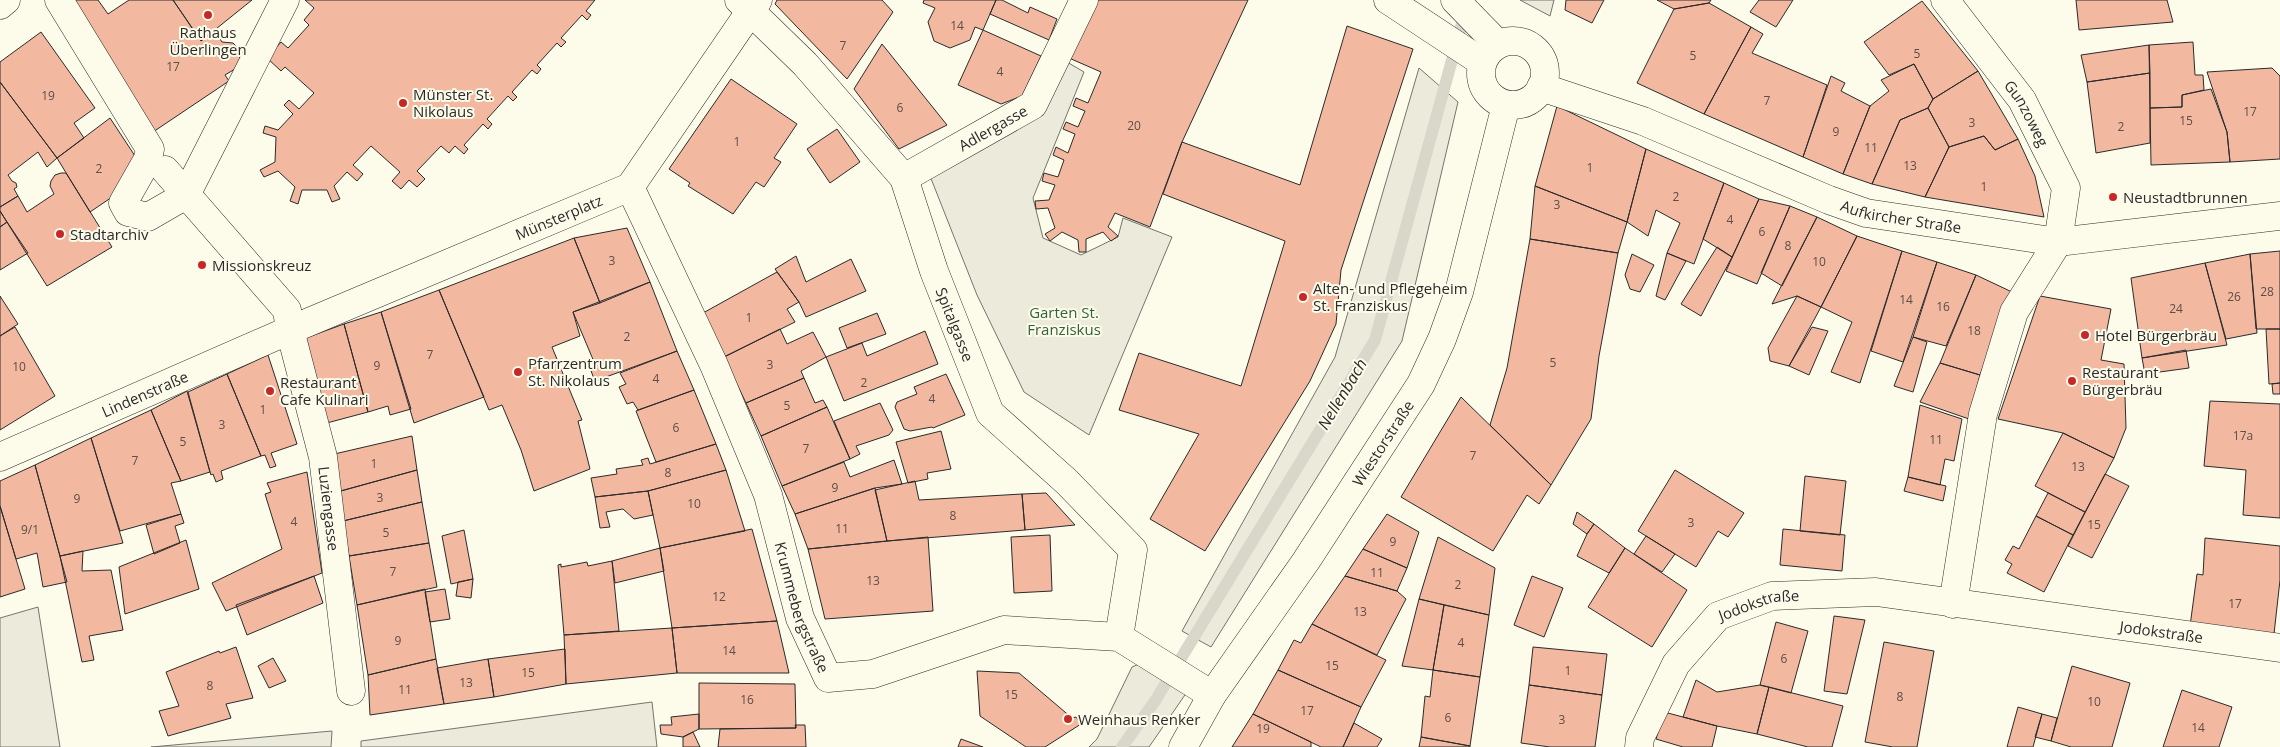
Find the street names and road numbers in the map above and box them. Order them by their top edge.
street label: Gunzoweg [2000,76,2054,150]
street label: Adlergasse [955,100,1031,155]
street label: Münsterplatz [512,190,605,244]
street label: Aufkircher Straße [1838,195,1963,237]
street label: Spitalgasse [931,284,979,364]
street label: Lindenstraße [98,366,191,421]
street label: Wiestorstraße [1347,396,1418,490]
street label: Luziengasse [314,465,344,552]
street label: Krummebergstraße [771,540,834,676]
street label: Jodokstraße [1713,585,1800,626]
street label: Jodokstraße [2117,616,2204,647]

